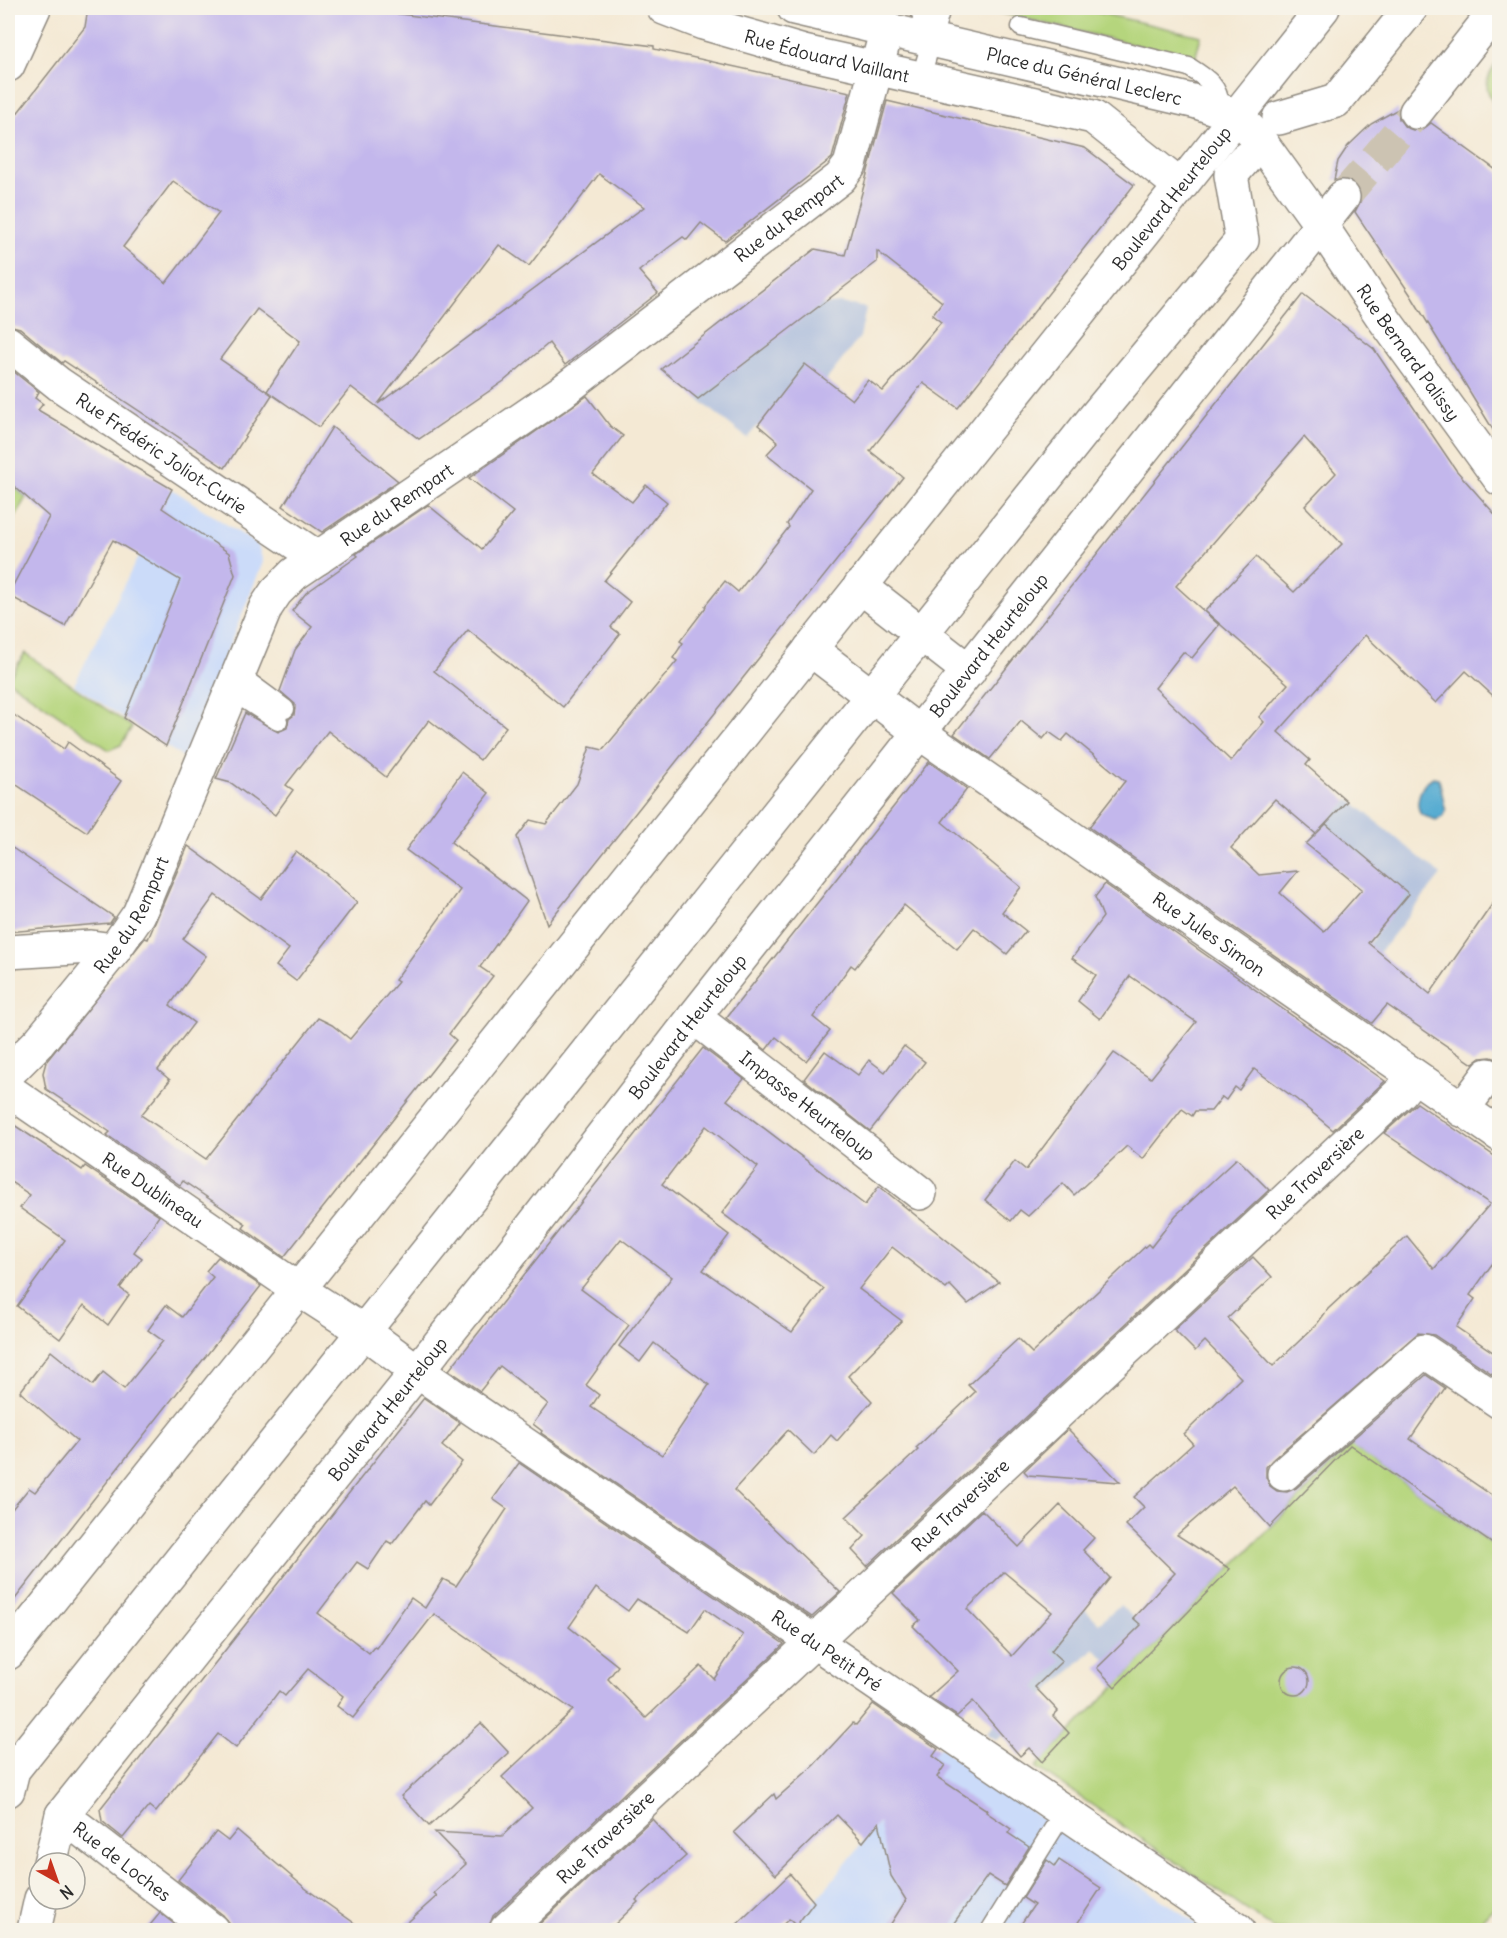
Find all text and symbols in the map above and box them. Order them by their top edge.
street label: Rue Édouard Vaillant [742,24,912,87]
street label: Place du Général Leclerc [984,42,1184,110]
street label: Boulevard Heurteloup [1107,121,1236,275]
street label: Rue du Rempart [729,168,848,267]
street label: Rue Bernard Palissy [1352,280,1465,425]
street label: Rue Frédéric Joliot-Curie [72,387,251,518]
street label: Rue du Rempart [336,458,457,551]
street label: Boulevard Heurteloup [924,568,1053,722]
street label: Rue du Rempart [88,853,173,978]
street label: Rue Jules Simon [1148,886,1270,981]
street label: Boulevard Heurteloup [623,949,751,1104]
street label: Impasse Heurteloup [735,1046,880,1165]
street label: Rue Traversière [1261,1121,1369,1224]
street label: Rue Dublineau [98,1147,208,1232]
street label: Boulevard Heurteloup [323,1332,452,1485]
street label: Rue Traversière [906,1454,1014,1556]
street label: Rue du Petit Pré [767,1604,887,1696]
street label: Rue Traversière [552,1786,659,1888]
street label: Rue de Loches [69,1816,176,1906]
north arrow [27,1851,87,1911]
text: N [56,1881,77,1904]

